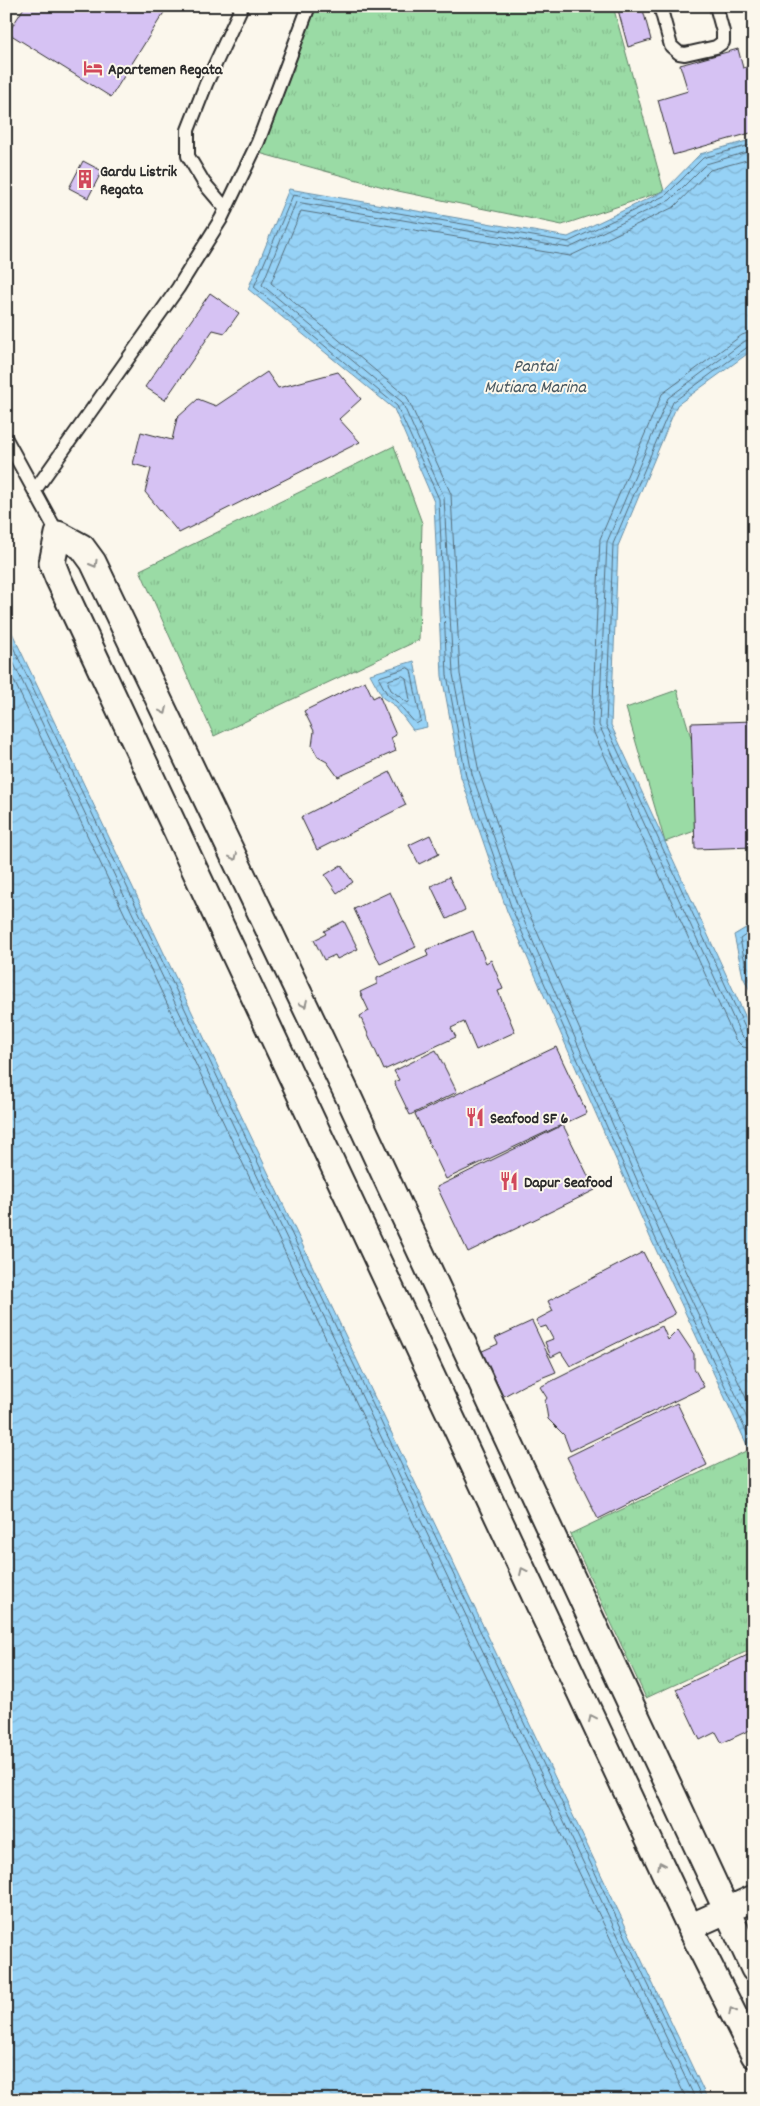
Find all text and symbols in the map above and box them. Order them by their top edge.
hotel icon: Apartemen Regata [82,57,104,79]
place label: Apartemen Regata [108,59,224,82]
place label: Gardu Listrik Regata [100,161,178,202]
building icon: Gardu Listrik Regata [74,168,96,190]
water label: Pantai Mutiara Marina [484,355,587,401]
one-way arrow [88,559,98,568]
one-way arrow [158,706,168,715]
one-way arrow [228,852,238,861]
one-way arrow [297,999,308,1008]
restaurant icon: Seafood SF 6 [464,1106,486,1128]
place label: Seafood SF 6 [490,1108,568,1131]
restaurant icon: Dapur Seafood [498,1170,520,1192]
place label: Dapur Seafood [524,1172,613,1195]
one-way arrow [519,1567,529,1576]
one-way arrow [588,1714,598,1723]
one-way arrow [657,1861,667,1870]
one-way arrow [728,2008,738,2017]

